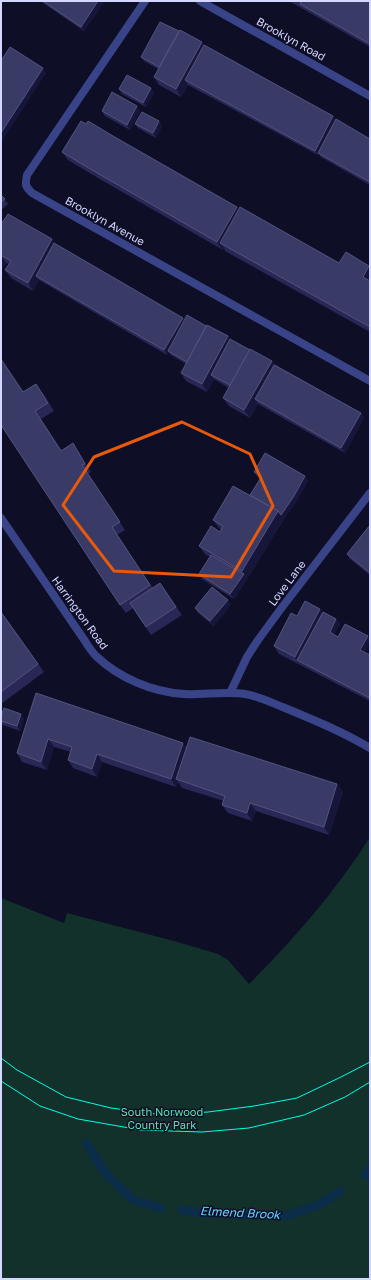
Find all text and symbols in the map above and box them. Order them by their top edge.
street label: Brooklyn Road [254,14,328,63]
street label: Brooklyn Avenue [63,193,147,248]
street label: Love Lane [265,557,308,608]
street label: Harrington Road [50,574,111,652]
park label: South Norwood Country Park [121,1105,203,1131]
water label: Elmend Brook [200,1203,282,1222]

